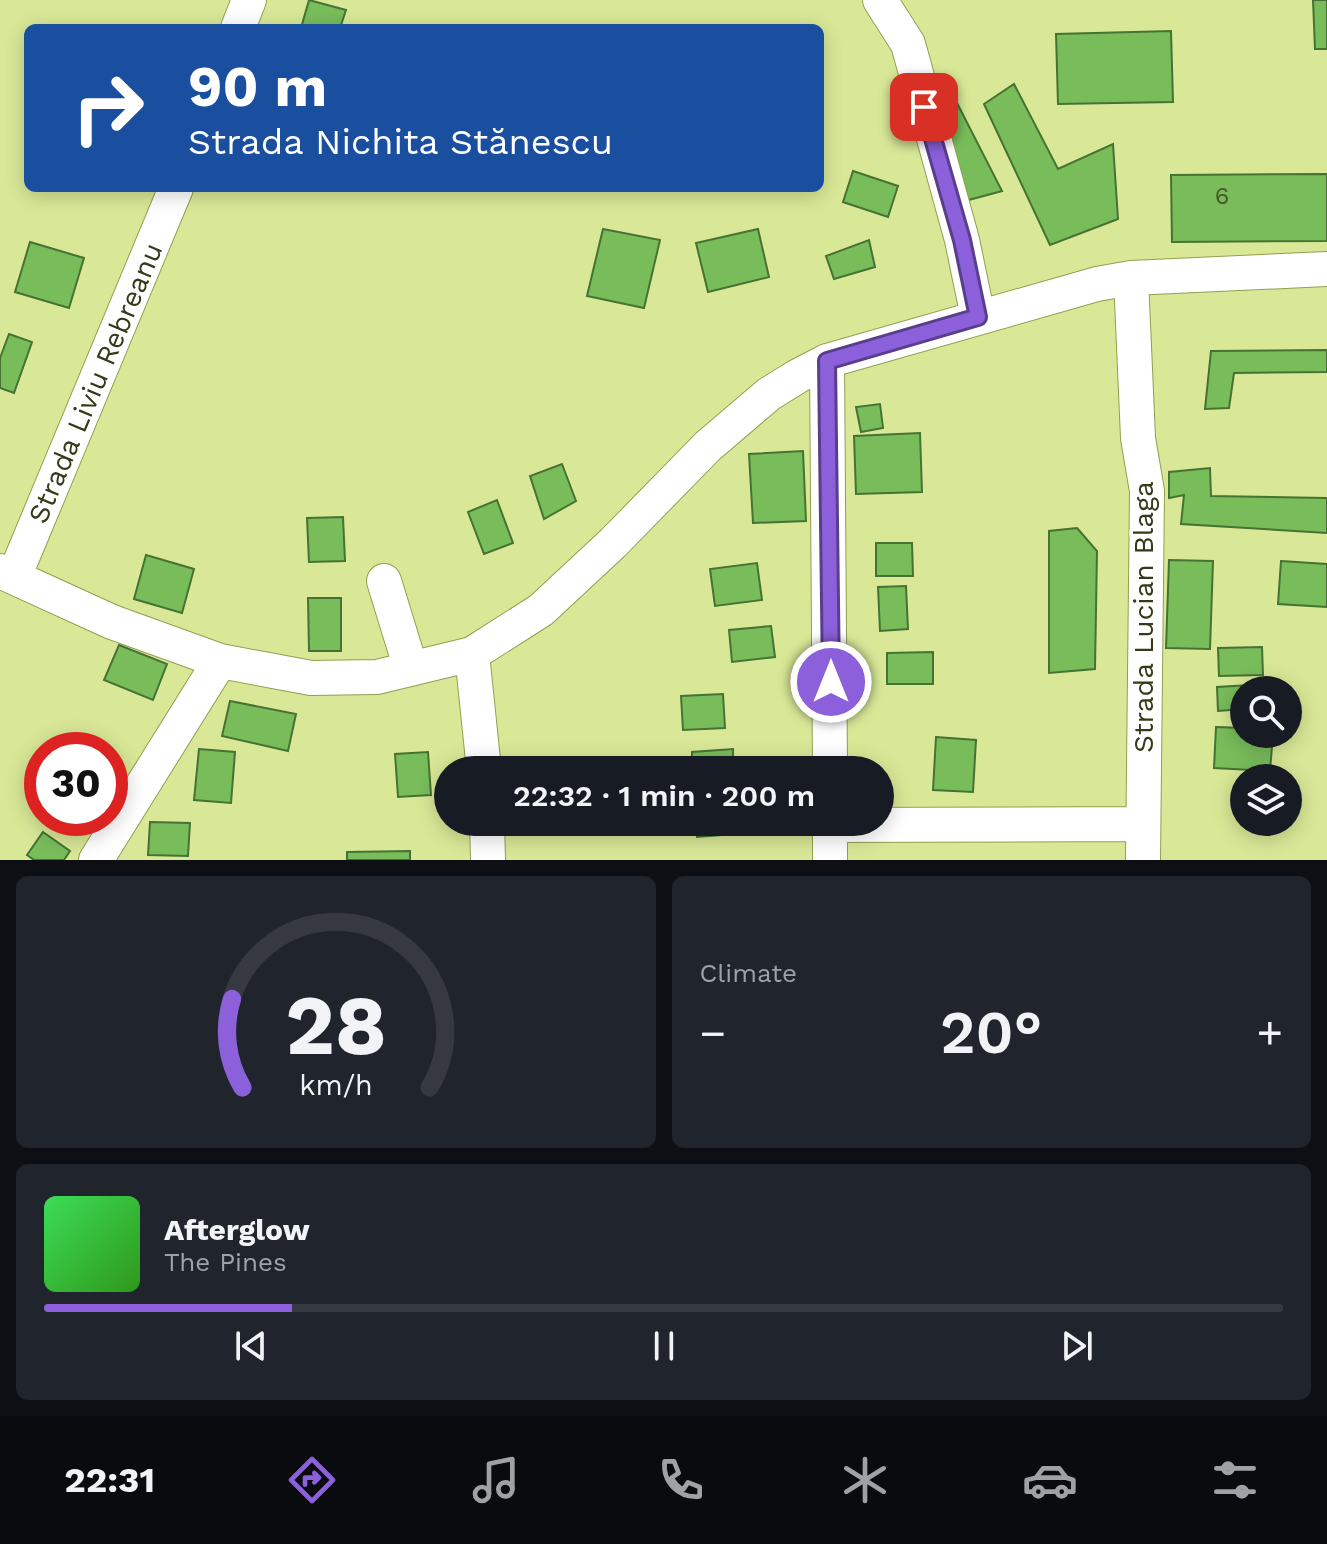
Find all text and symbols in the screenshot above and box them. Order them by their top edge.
text: 90 m [188,54,327,120]
icon: right [56,56,160,160]
pin [890,73,958,141]
icon: arrive [902,85,946,129]
text: Strada Nichita Stănescu [188,121,613,163]
house number: 6 [1215,182,1229,210]
street label: Strada Liviu Rebreanu [21,238,170,528]
street label: Strada Lucian Blaga [1127,481,1160,753]
position arrow [789,640,873,724]
map controls [1230,676,1302,836]
button: search [1230,676,1302,748]
speed limit sign: 30 [24,732,128,836]
button: layers [1230,764,1302,836]
text: 22:32 · 1 min · 200 m [513,778,815,813]
text: Climate [700,958,797,988]
text: 28 [285,977,387,1074]
text: 20° [940,997,1043,1068]
text: − [700,1007,726,1059]
text: + [1256,1007,1283,1059]
text: km/h [299,1068,373,1102]
text: Afterglow [164,1212,310,1247]
text: The Pines [164,1247,287,1277]
icon: previous [229,1324,273,1368]
icon: pause [642,1324,686,1368]
icon: next [1055,1324,1099,1368]
icon: directions [284,1452,340,1508]
icon: music [468,1452,524,1508]
icon: phone [653,1452,709,1508]
icon: climate [837,1452,893,1508]
icon: car [1022,1452,1078,1508]
icon: filters [1207,1452,1263,1508]
text: 22:31 [64,1459,155,1501]

